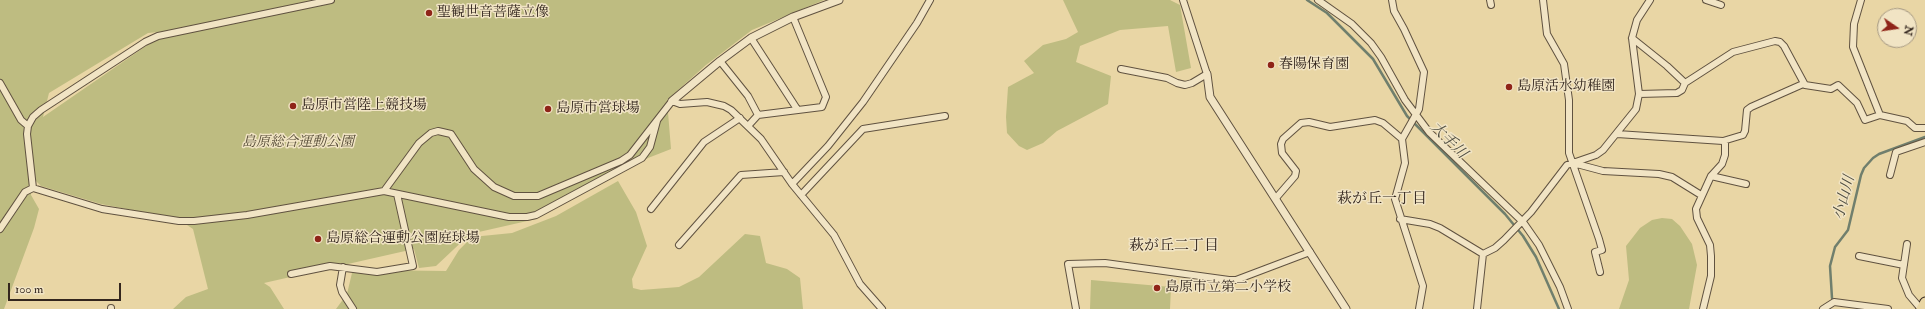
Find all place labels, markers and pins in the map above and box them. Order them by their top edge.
place label: 聖観世音菩薩立像 [437,5,549,21]
marker: 聖観世音菩薩立像 [424,8,434,18]
place label: 春陽保育園 [1279,57,1349,73]
marker: 春陽保育園 [1266,60,1276,70]
place label: 島原活水幼稚園 [1517,79,1615,95]
marker: 島原活水幼稚園 [1504,82,1514,92]
place label: 島原市営陸上競技場 [301,98,427,114]
marker: 島原市営陸上競技場 [288,101,298,111]
place label: 島原市営球場 [556,101,640,117]
marker: 島原市営球場 [543,104,553,114]
place label: 島原総合運動公園庭球場 [326,231,480,247]
marker: 島原総合運動公園庭球場 [313,234,323,244]
place label: 島原市立第二小学校 [1165,280,1291,296]
marker: 島原市立第二小学校 [1152,283,1162,293]

